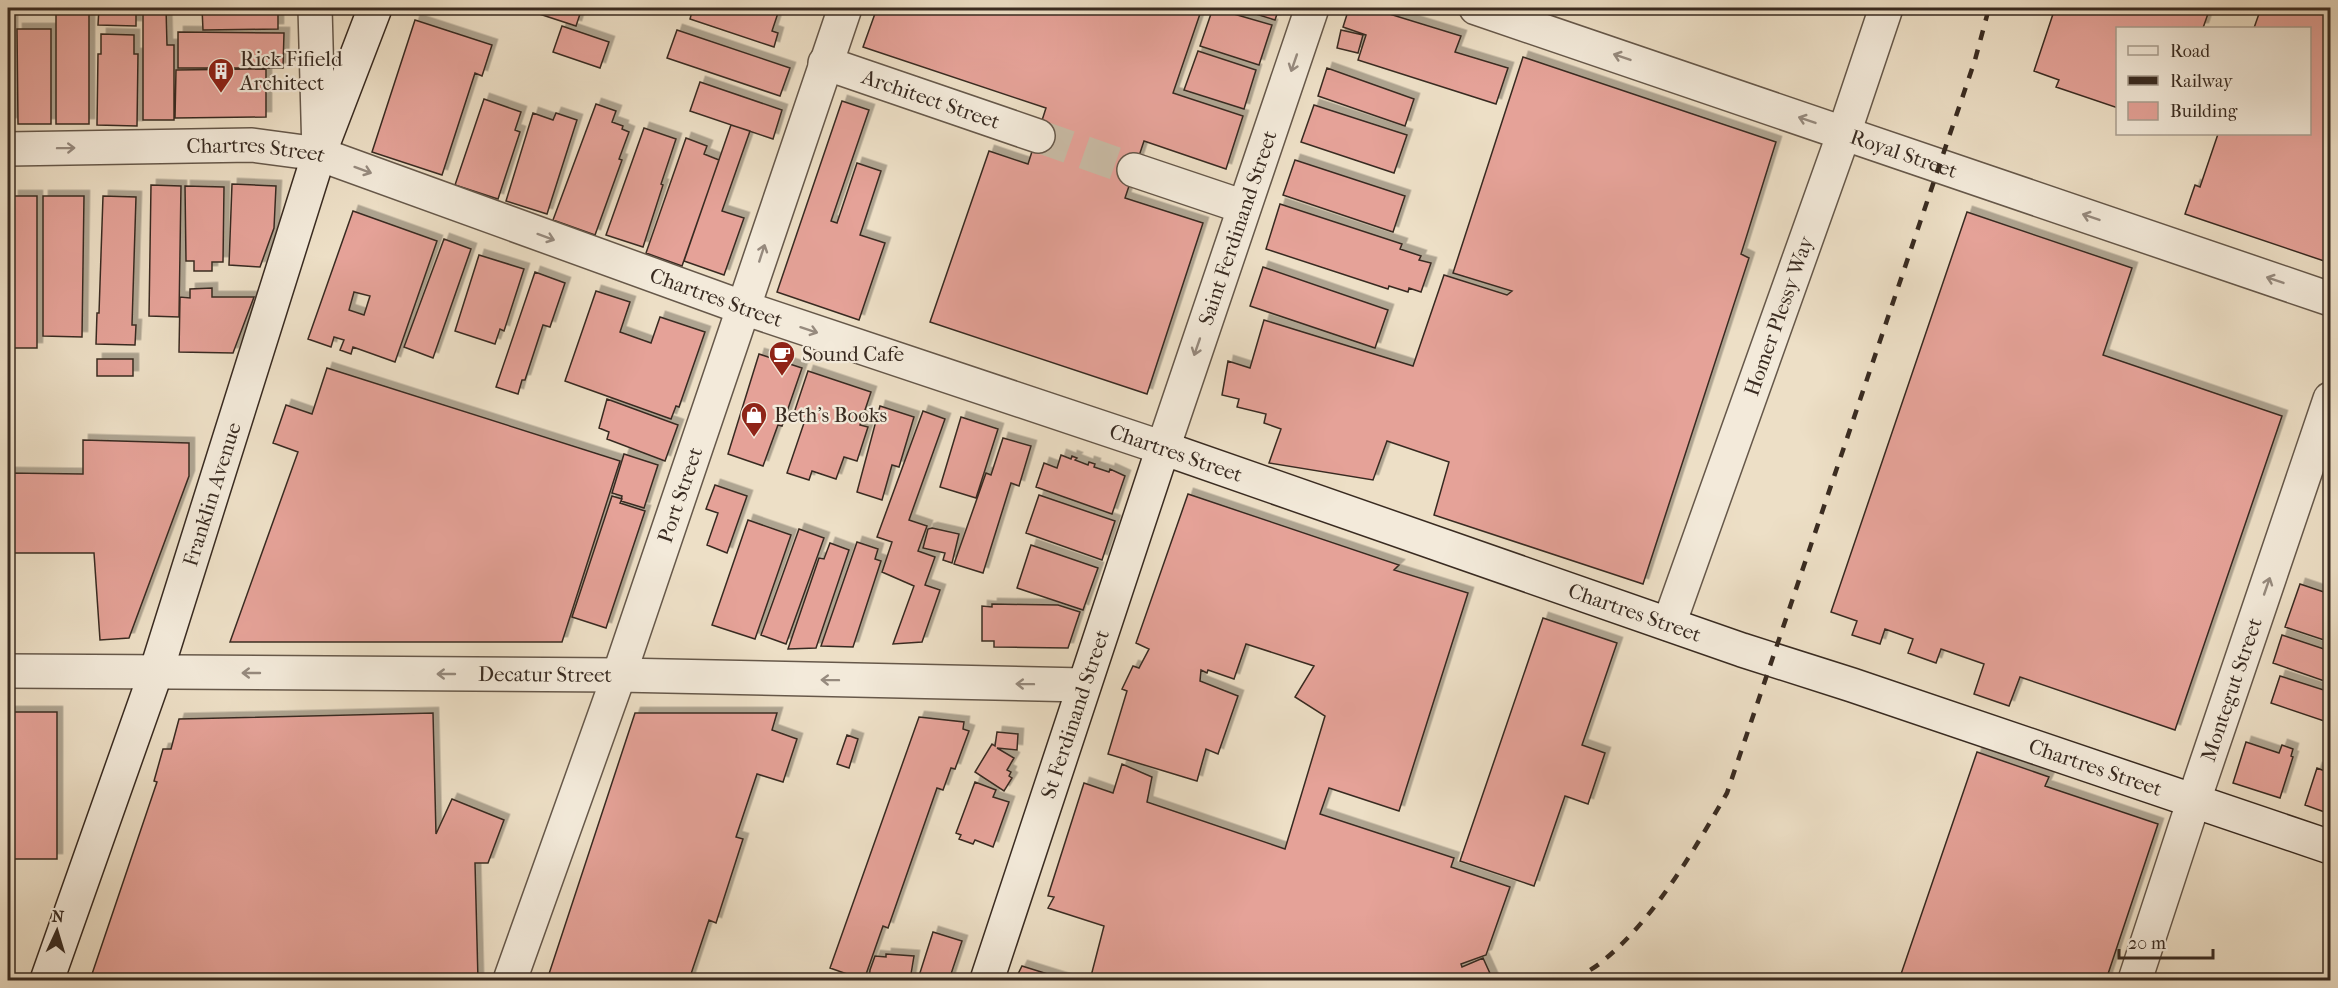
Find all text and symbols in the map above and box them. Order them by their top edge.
legend [2116,27,2311,135]
text: Road [2170,41,2210,62]
place label: Rick Fifield Architect [239,47,343,95]
one-way arrow [1613,51,1632,62]
one-way arrow [1287,53,1298,72]
building icon: Rick Fifield Architect [206,56,236,94]
street label: Architect Street [858,64,1004,134]
text: Railway [2170,71,2234,92]
text: Building [2170,101,2238,122]
one-way arrow [1798,114,1817,125]
street label: Royal Street [1847,124,1961,183]
street label: Saint Ferdinand Street [1193,127,1282,328]
street label: Chartres Street [186,132,329,167]
one-way arrow [55,142,75,154]
one-way arrow [353,165,371,176]
one-way arrow [2082,210,2101,221]
one-way arrow [536,232,555,243]
street label: Homer Plessy Way [1739,232,1819,399]
one-way arrow [758,244,769,263]
street label: Chartres Street [647,263,786,332]
one-way arrow [2266,273,2285,284]
one-way arrow [799,325,818,336]
one-way arrow [1191,337,1202,356]
cafe icon: Sound Cafe [767,339,797,377]
place label: Sound Cafe [802,342,904,366]
shop icon: Beth's Books [739,400,769,438]
place label: Beth's Books [774,403,887,427]
street label: Franklin Avenue [178,419,246,569]
street label: Chartres Street [1106,419,1246,487]
street label: Port Street [653,444,707,546]
one-way arrow [2262,577,2273,596]
street label: Chartres Street [1565,578,1705,647]
street label: Montegut Street [2196,614,2267,765]
street label: St Ferdinand Street [1036,626,1114,802]
street label: Decatur Street [478,662,612,687]
one-way arrow [242,667,262,679]
one-way arrow [437,668,457,680]
one-way arrow [821,674,841,686]
one-way arrow [1016,678,1036,690]
street label: Chartres Street [2026,734,2166,801]
north arrow [27,901,87,961]
text: N [51,907,66,926]
scale bar [2119,922,2214,960]
text: 20 m [2128,933,2166,954]

